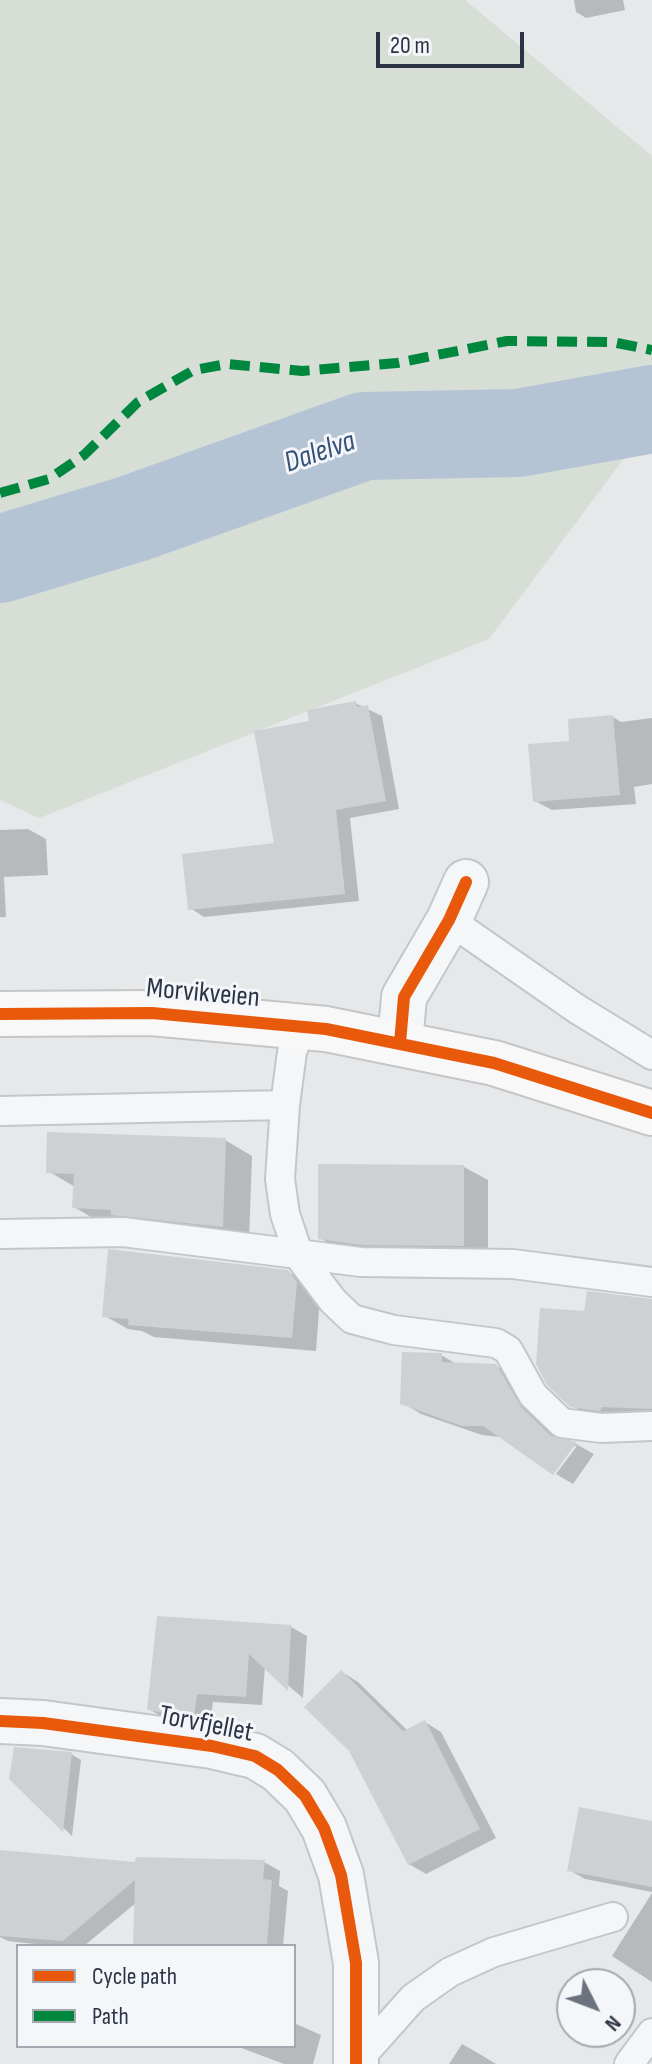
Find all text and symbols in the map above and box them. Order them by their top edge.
scale bar [380,16,528,66]
text: 20 m [390,31,430,60]
water label: Dalelva [280,424,360,482]
street label: Morvikveien [145,972,261,1016]
street label: Torvfjellet [156,1699,256,1751]
legend [16,1944,296,2048]
text: Cycle path [92,1962,177,1991]
north arrow [556,1968,636,2048]
text: Path [92,2002,129,2031]
text: N [599,2010,627,2036]

